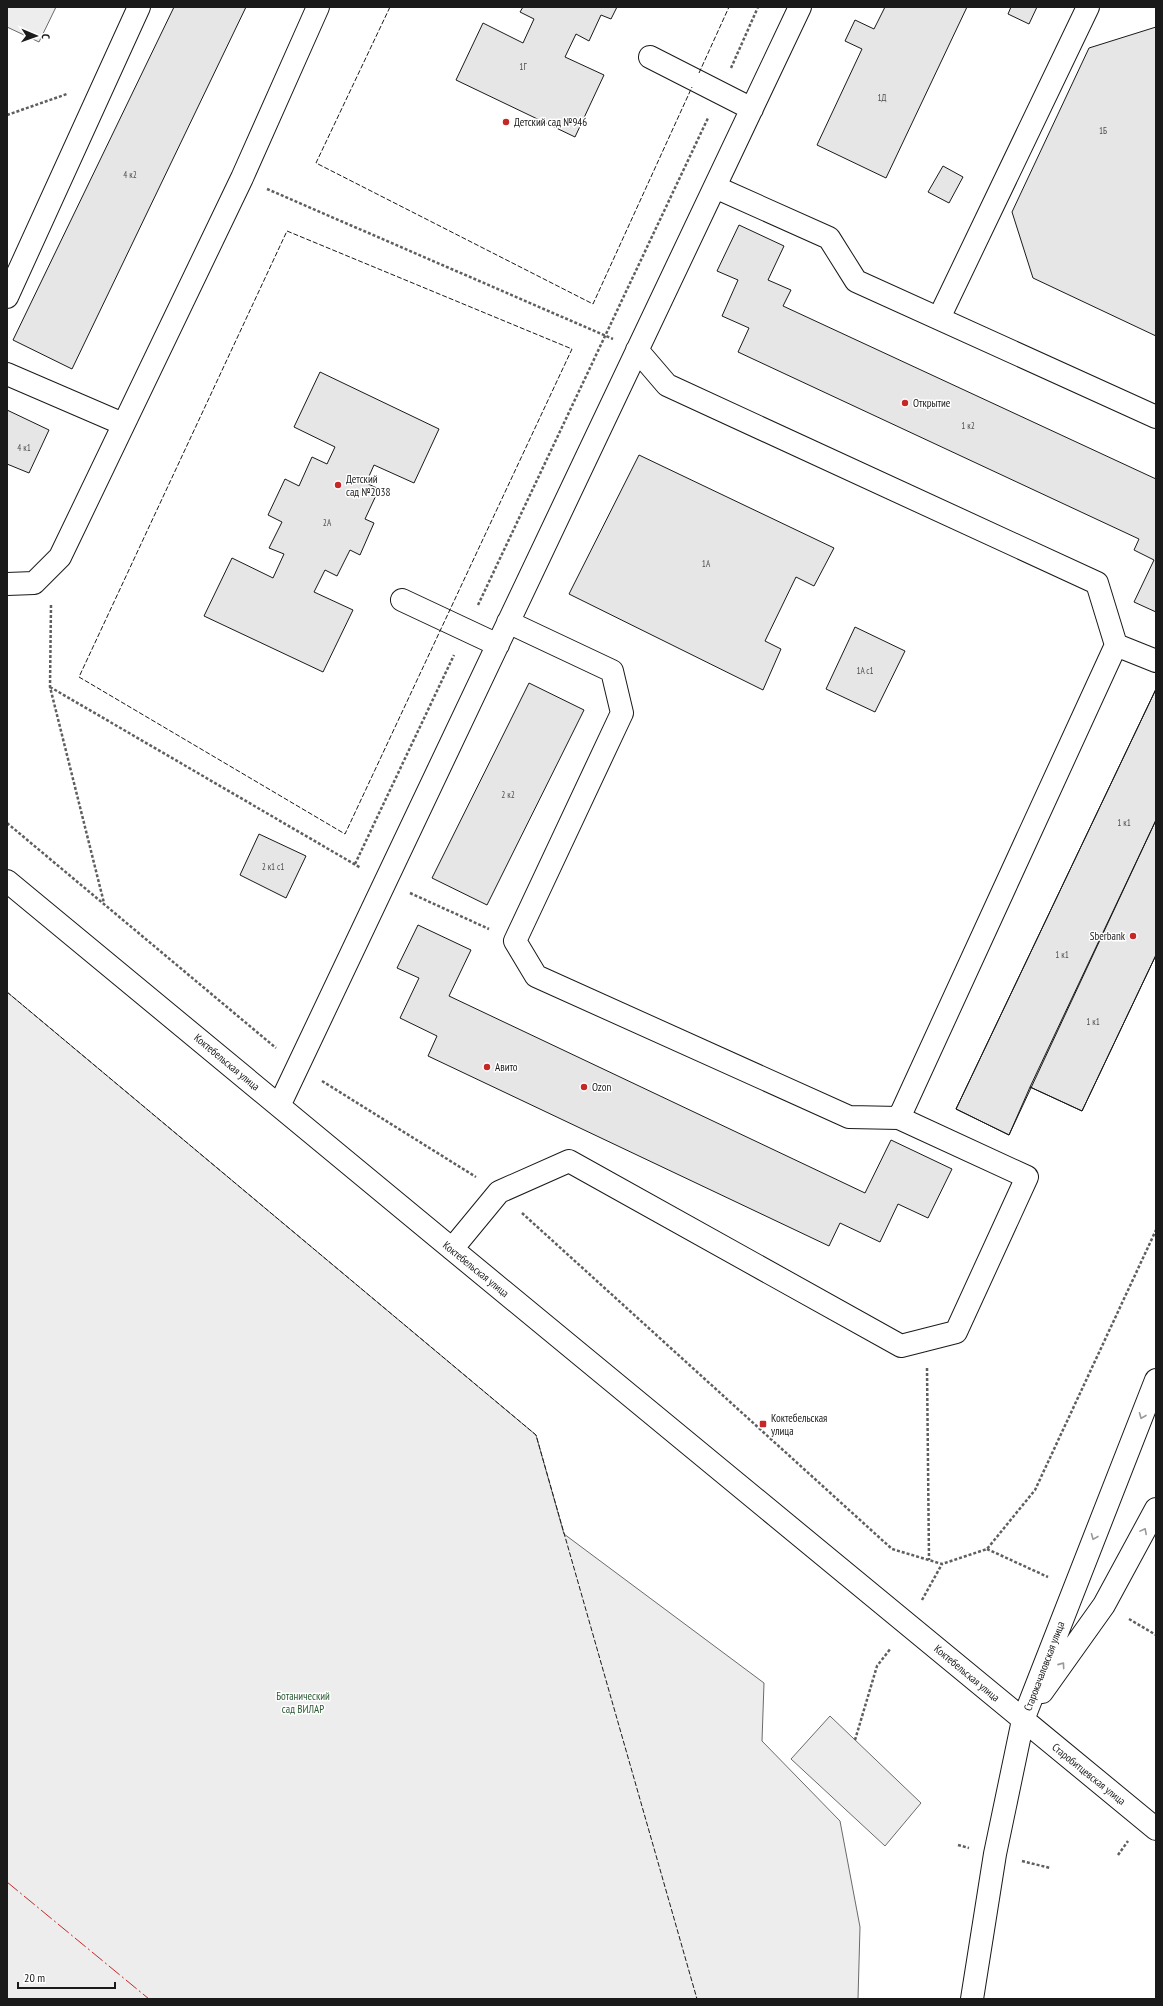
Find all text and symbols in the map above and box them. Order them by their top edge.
north arrow [16,16,56,56]
text: С [39,34,53,39]
house number: 1Г [519,61,527,72]
house number: 1Д [878,92,887,103]
place label: Детский сад №946 [514,115,587,129]
marker: Детский сад №946 [501,117,511,127]
house number: 1Б [1099,125,1107,136]
house number: 4 к2 [123,169,137,180]
place label: Открытие [913,396,951,410]
marker: Открытие [900,398,910,408]
house number: 1 к2 [961,420,975,431]
house number: 4 к1 [17,442,31,453]
place label: Детский сад №2038 [346,472,390,499]
marker: Детский сад №2038 [333,480,343,490]
house number: 2А [323,517,332,528]
house number: 1А [702,558,711,569]
house number: 1А с1 [856,665,874,676]
house number: 2 к2 [501,789,515,800]
house number: 1 к1 [1117,817,1131,828]
house number: 2 к1 с1 [262,861,284,872]
place label: Sberbank [1090,929,1126,943]
marker: Sberbank [1128,931,1138,941]
house number: 1 к1 [1055,949,1069,960]
house number: 1 к1 [1086,1016,1100,1027]
street label: Коктебельская улица [191,1031,263,1093]
place label: Авито [495,1060,518,1074]
marker: Авито [482,1062,492,1072]
place label: Ozon [592,1080,611,1094]
marker: Ozon [579,1082,589,1092]
street label: Коктебельская улица [440,1238,512,1300]
place label: Коктебельская улица [771,1411,827,1438]
one-way arrow [1138,1412,1146,1419]
marker: Коктебельская улица [758,1419,768,1429]
one-way arrow [1140,1527,1147,1535]
one-way arrow [1090,1533,1098,1540]
street label: Старокачаловская улица [1020,1619,1068,1713]
street label: Коктебельская улица [931,1642,1003,1704]
one-way arrow [1057,1662,1065,1669]
park label: Ботанический сад ВИЛАР [276,1689,330,1716]
street label: Старобитцевская улица [1049,1740,1129,1808]
scale bar [18,1964,115,1990]
text: 20 m [24,1970,45,1985]

